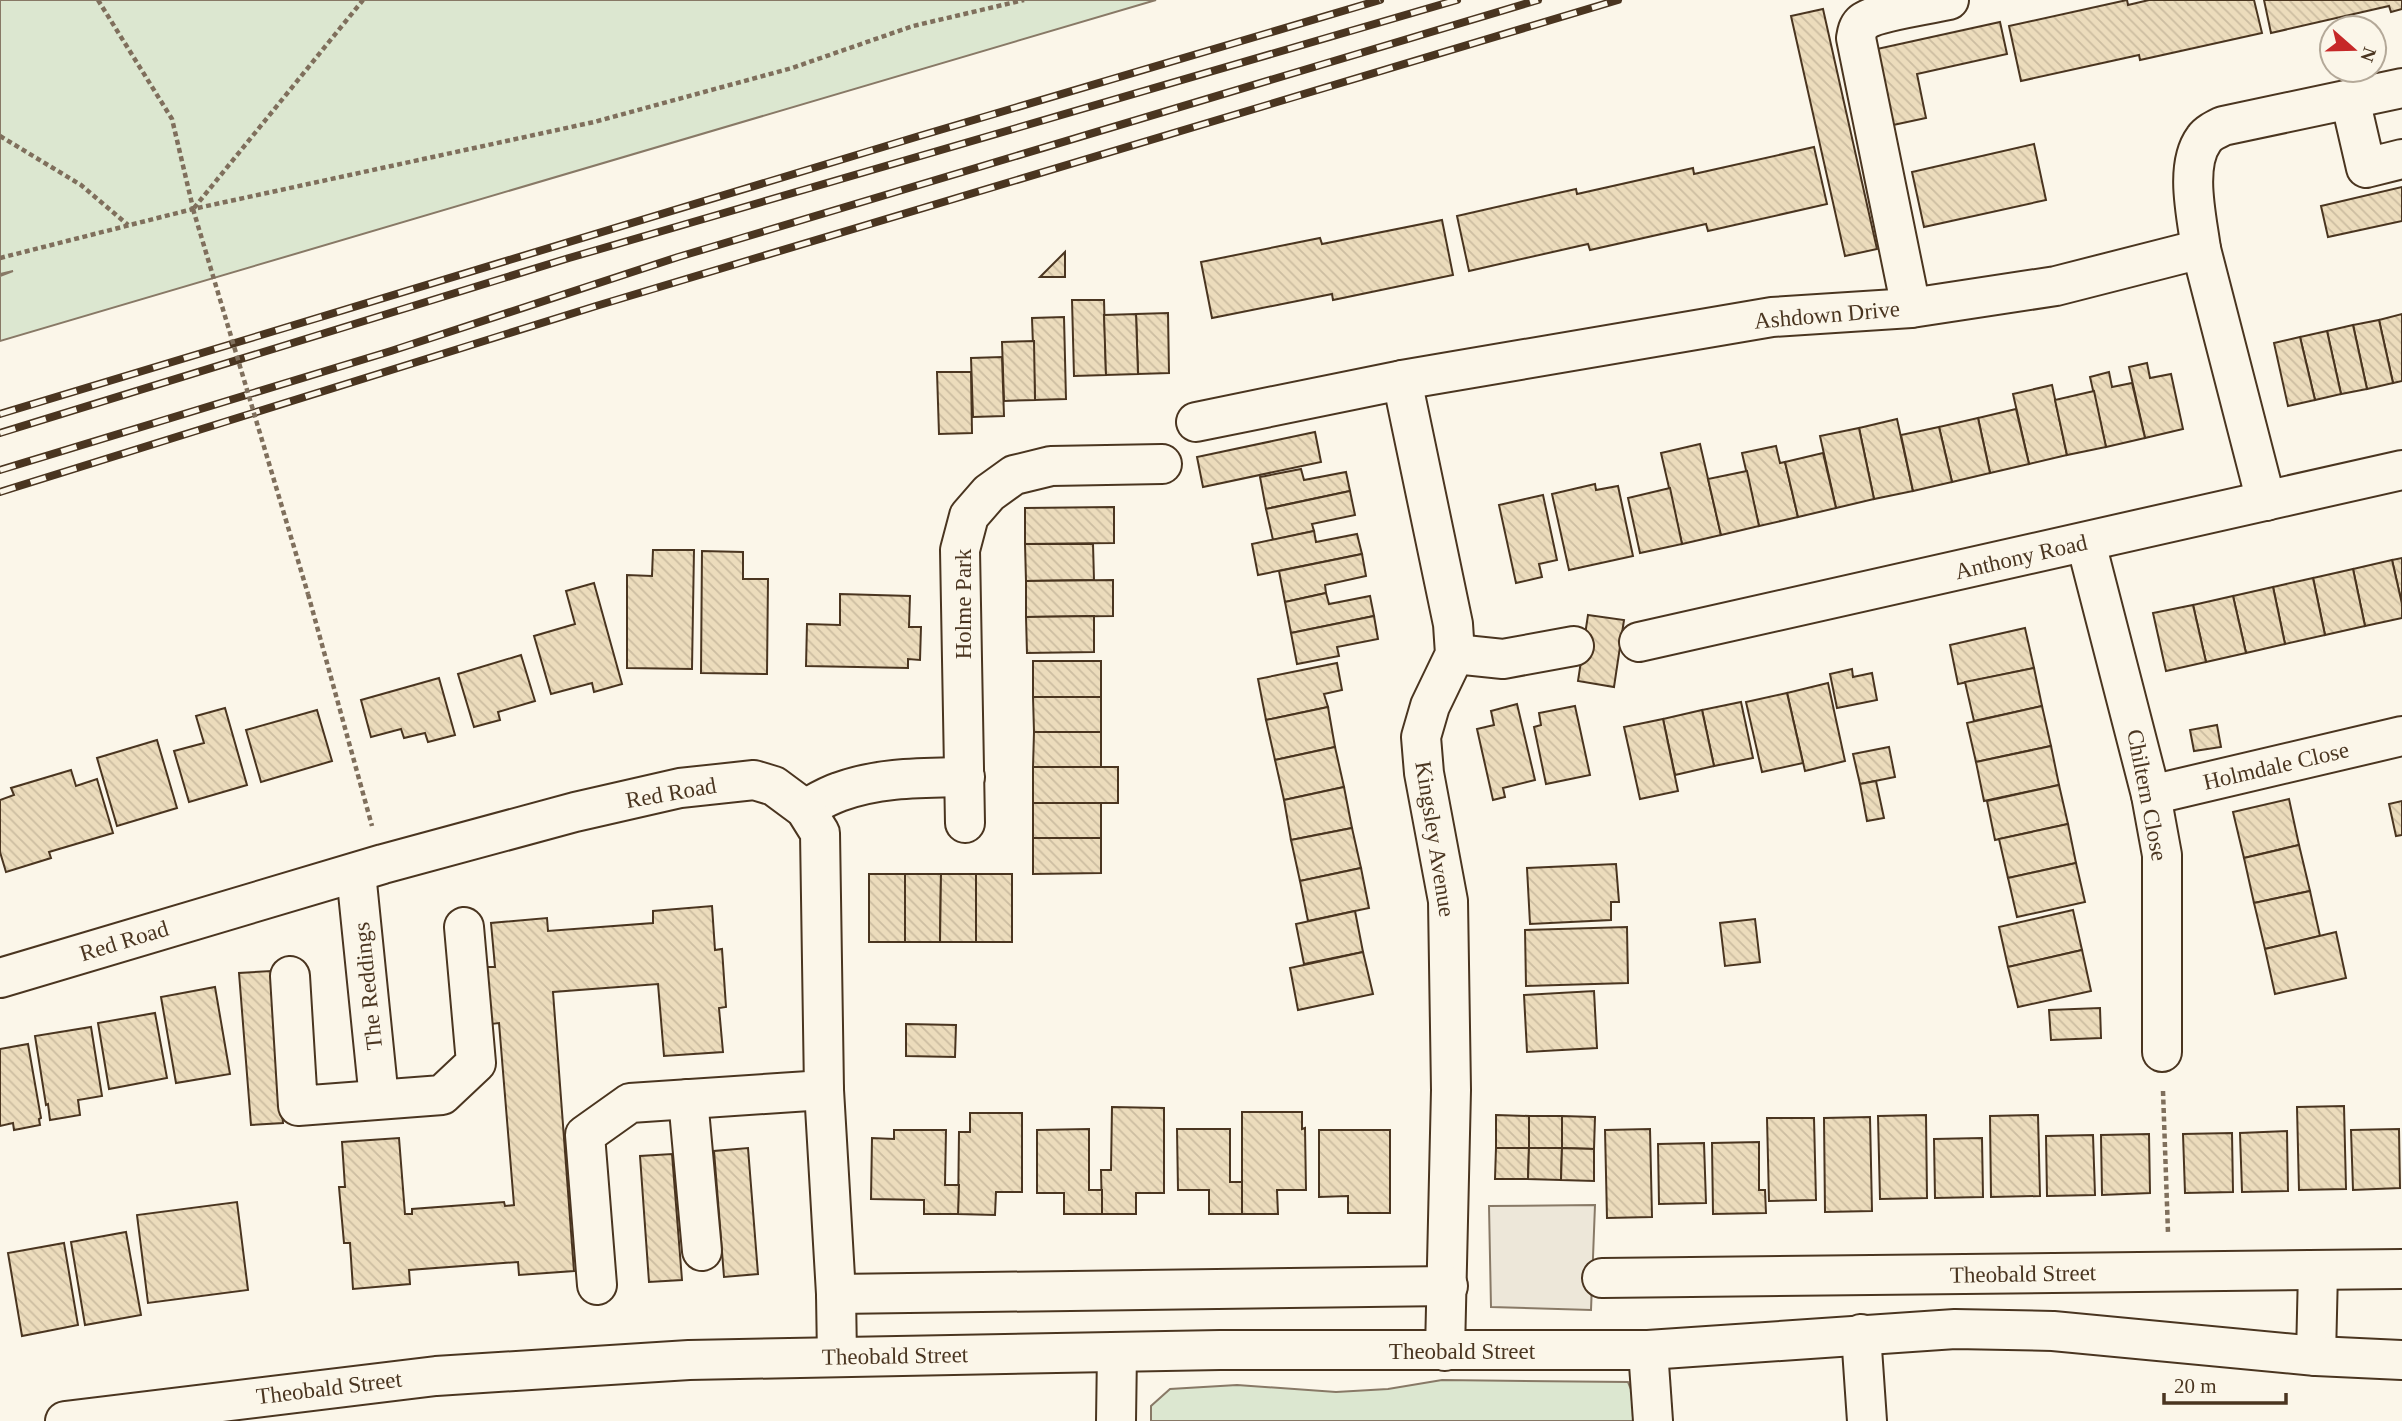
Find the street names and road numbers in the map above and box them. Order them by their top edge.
street label: Ashdown Drive [1753,296,1901,334]
street label: Anthony Road [1953,530,2090,584]
street label: Holme Park [951,548,976,659]
street label: Chiltern Close [2122,727,2172,863]
street label: Holmdale Close [2201,737,2351,795]
street label: Kingsley Avenue [1410,759,1460,919]
street label: Red Road [624,773,719,813]
street label: Red Road [77,916,172,966]
street label: The Reddings [349,921,387,1051]
street label: Theobald Street [1950,1260,2097,1288]
street label: Theobald Street [1389,1339,1536,1364]
street label: Theobald Street [822,1342,969,1370]
street label: Theobald Street [255,1367,404,1409]

